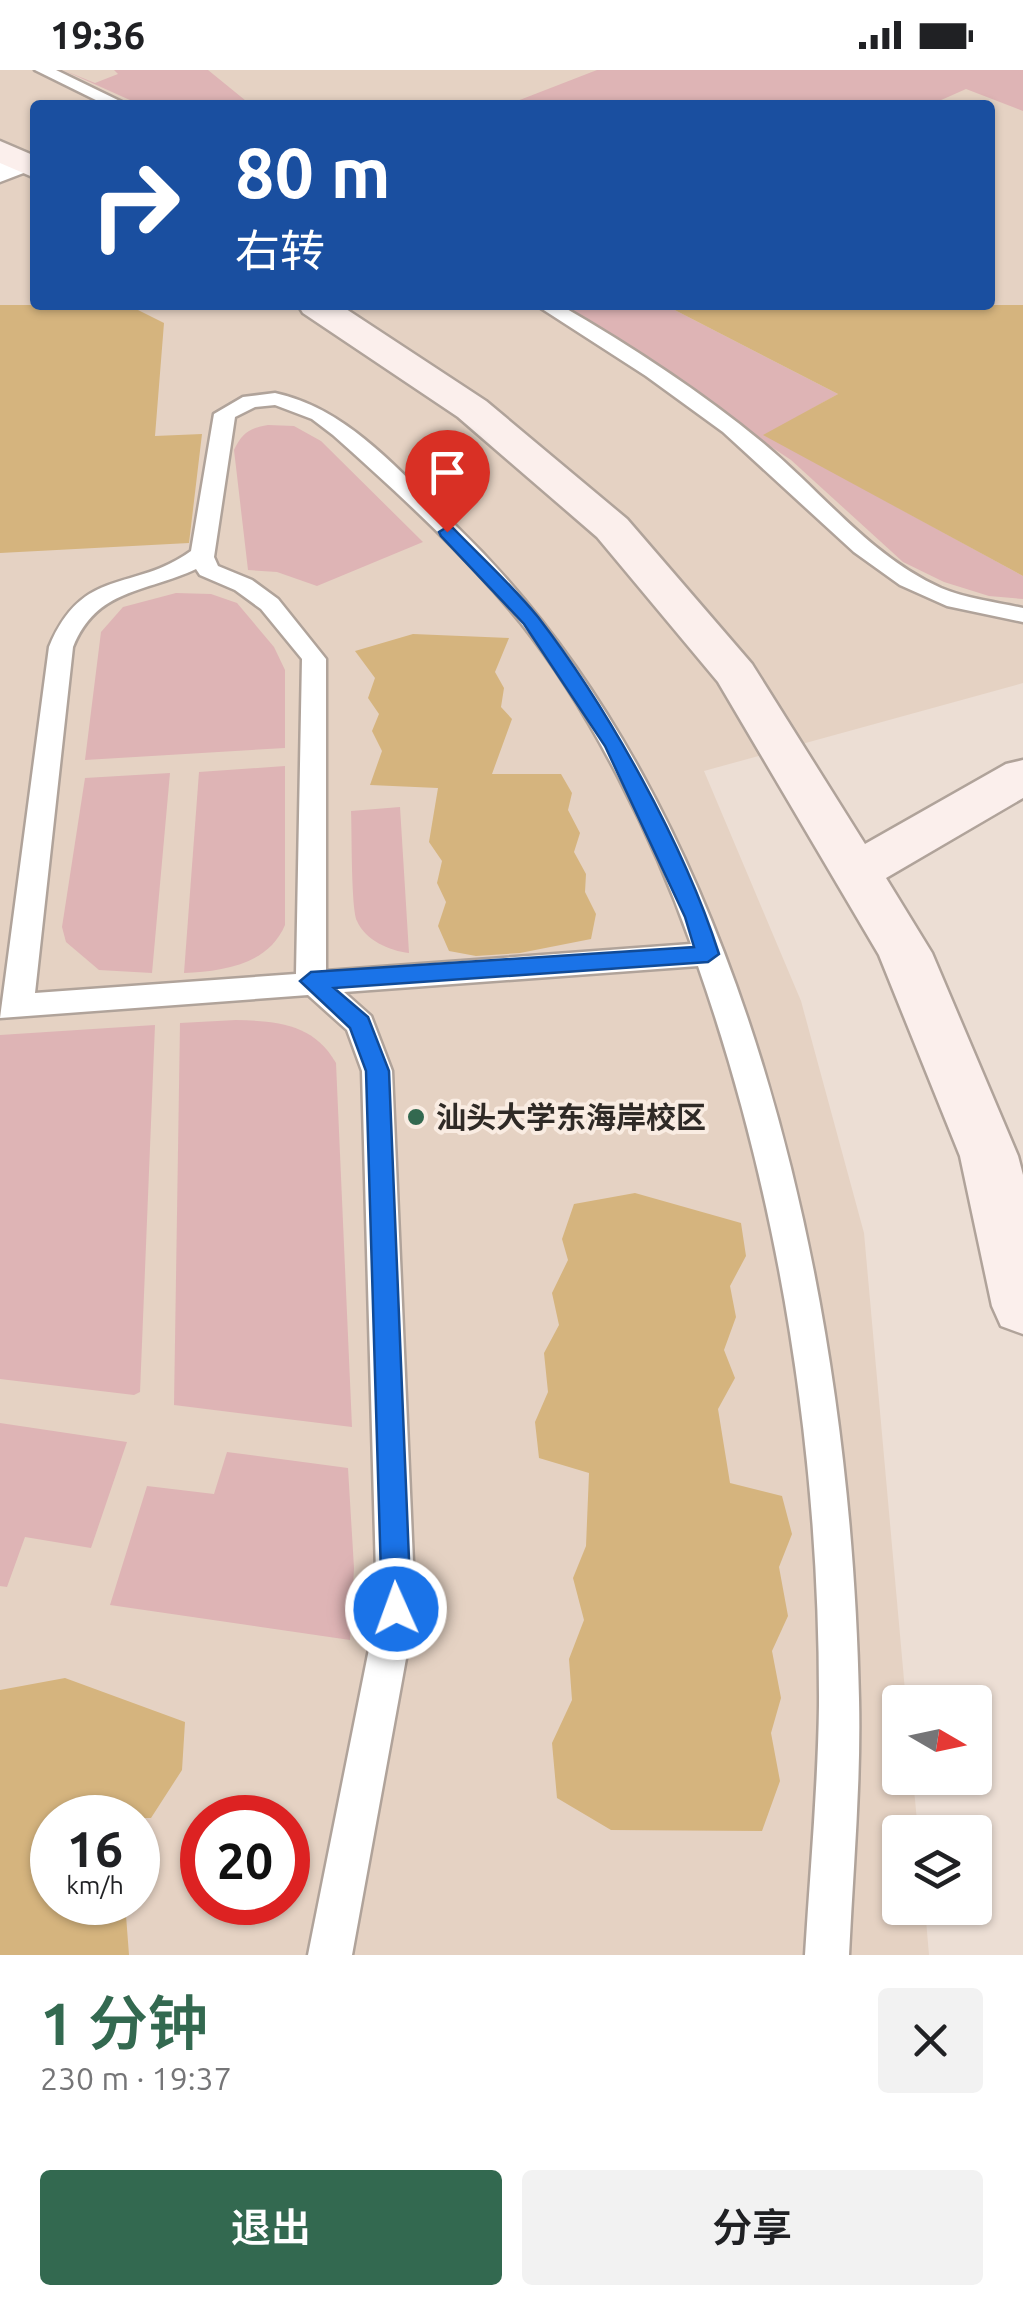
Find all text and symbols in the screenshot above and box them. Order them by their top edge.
text: 19:36 [50,14,145,56]
text: 80 m [235,133,391,211]
icon: right [70,140,200,270]
text: 右转 [235,225,325,276]
pin [405,430,490,533]
icon: arrive [420,445,475,500]
place label: 汕头大学东海岸校区 [436,1100,706,1134]
marker: 汕头大学东海岸校区 [405,1106,427,1128]
position arrow [344,1557,448,1661]
north arrow [882,1685,992,1795]
map controls [882,1685,992,1925]
speed limit sign: 20 [180,1795,310,1925]
button: layers [882,1815,992,1925]
text: 16 [67,1820,123,1876]
text: km/h [66,1871,124,1899]
button: close [878,1988,983,2093]
text: 1 分钟 [40,1989,208,2056]
text: 230 m · 19:37 [40,2060,232,2096]
button: 退出 [40,2170,502,2285]
button: 分享 [522,2170,983,2285]

